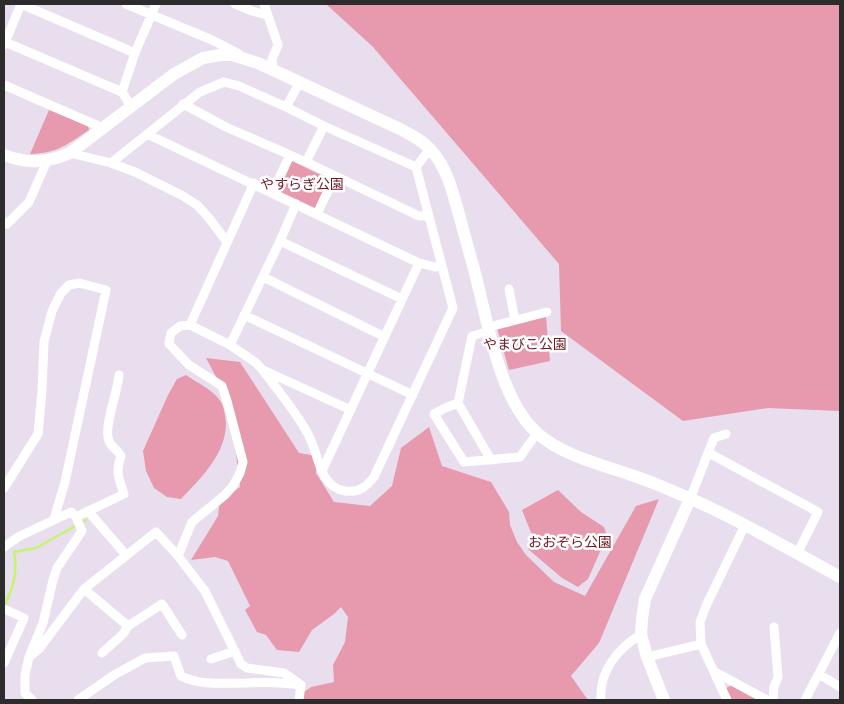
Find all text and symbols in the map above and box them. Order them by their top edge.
park label: やすらぎ公園 [260,176,344,193]
park label: やまびこ公園 [483,336,567,353]
park label: おおぞら公園 [528,534,612,551]

